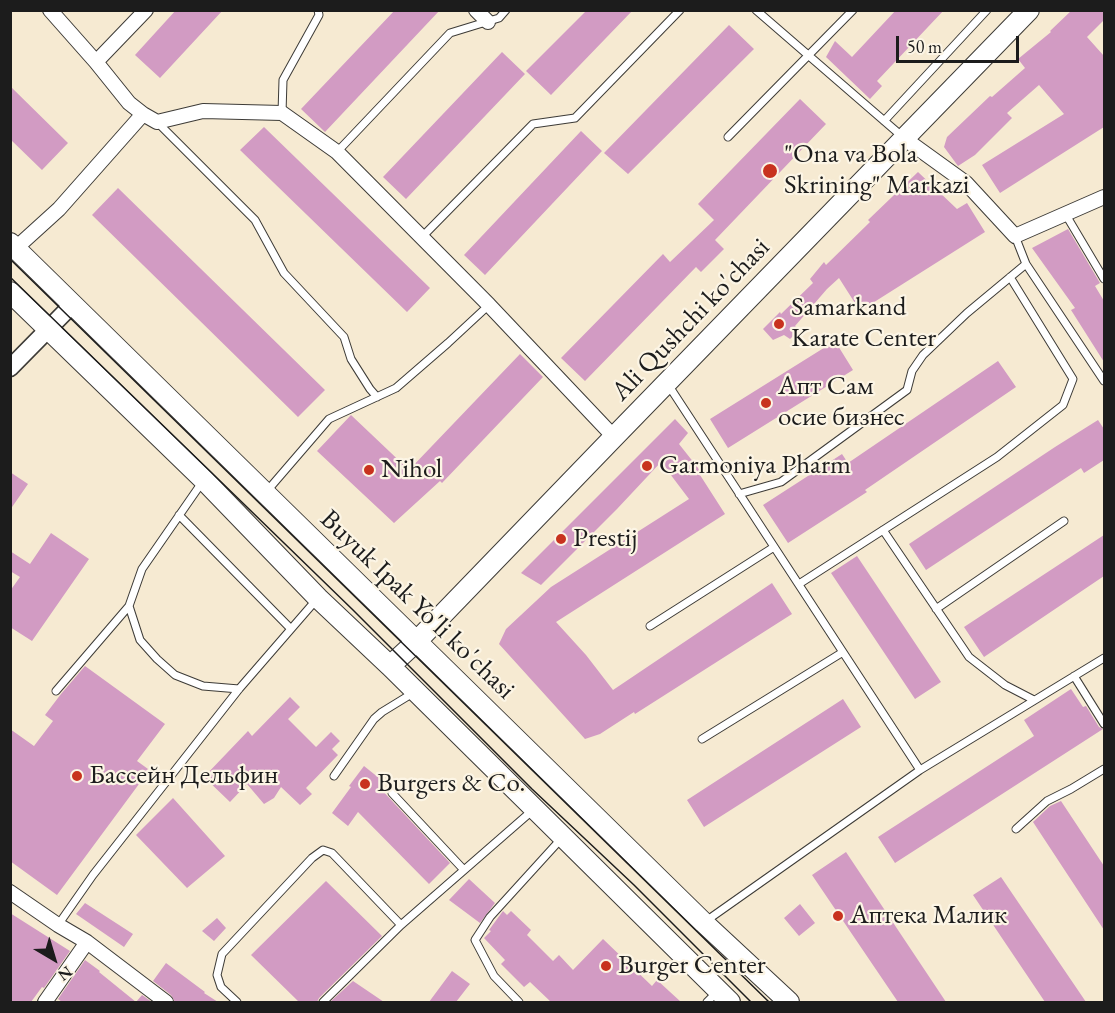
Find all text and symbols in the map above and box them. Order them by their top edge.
scale bar [899,24,1022,62]
text: 50 m [907,35,942,58]
place label: "Ona va Bola Skrining" Markazi [784,139,969,202]
marker: "Ona va Bola Skrining" Markazi [761,162,779,180]
street label: Ali Qushchi ko'chasi [605,232,777,408]
place label: Samarkand Karate Center [791,292,936,355]
marker: Samarkand Karate Center [772,317,786,331]
place label: Апт Сам осие бизнес [778,371,905,434]
marker: Апт Сам осие бизнес [759,396,773,410]
place label: Garmoniya Pharm [659,450,851,482]
place label: Nihol [381,454,442,486]
marker: Garmoniya Pharm [640,459,654,473]
marker: Nihol [362,463,376,477]
street label: Buyuk Ipak Yo'li ko'chasi [313,504,521,706]
place label: Prestij [573,523,637,555]
marker: Prestij [554,532,568,546]
place label: Бассейн Дельфин [89,760,278,792]
place label: Burgers & Co. [377,768,525,800]
marker: Бассейн Дельфин [70,769,84,783]
marker: Burgers & Co. [358,777,372,791]
place label: Аптека Малик [850,900,1007,932]
marker: Аптека Малик [831,909,845,923]
north arrow [24,929,84,989]
place label: Burger Center [618,950,766,982]
marker: Burger Center [599,959,613,973]
text: N [54,961,77,986]

